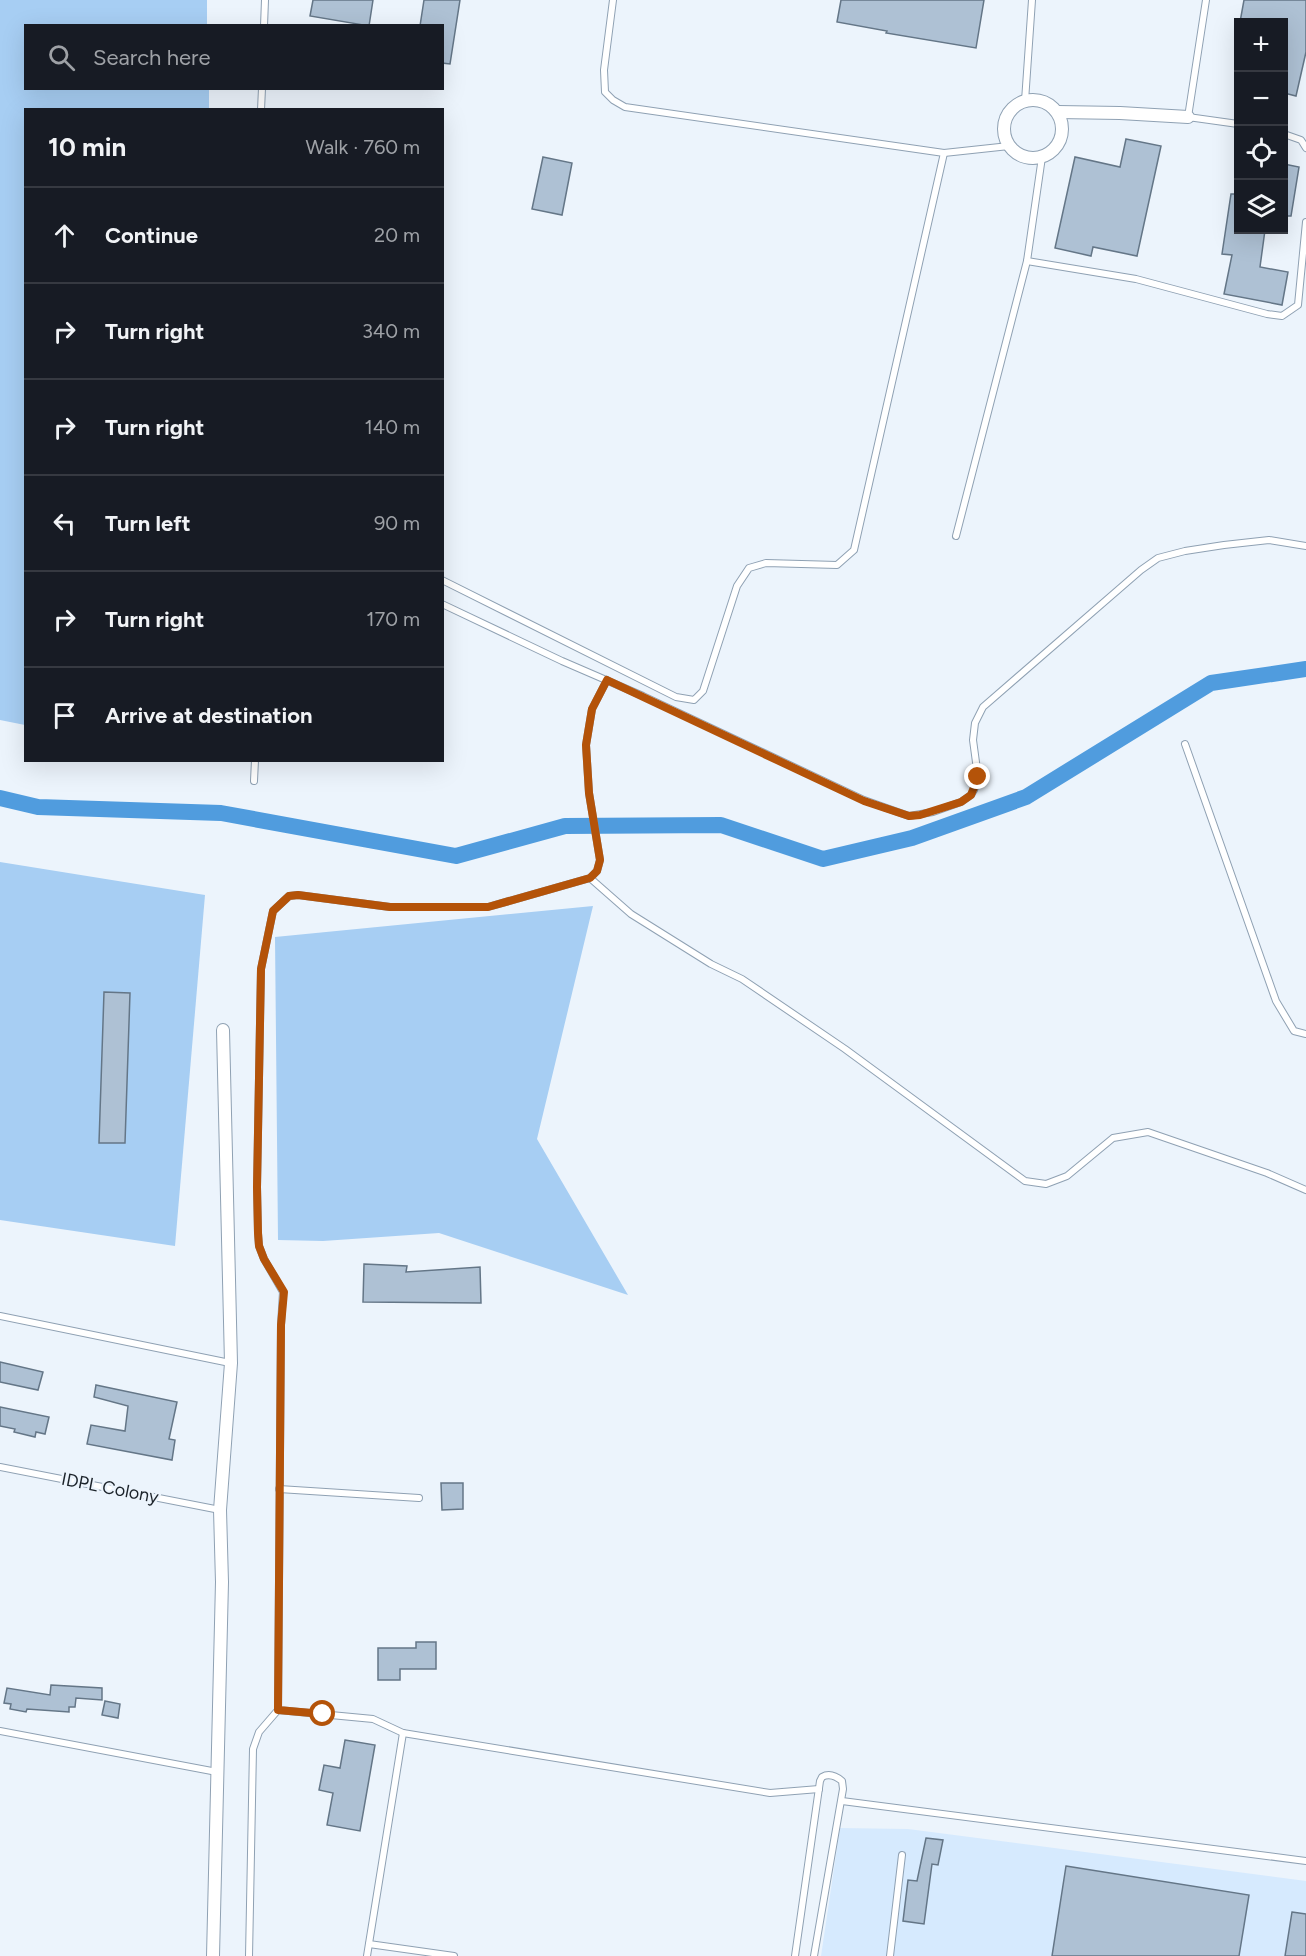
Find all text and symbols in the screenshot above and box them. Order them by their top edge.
map controls [1234,18,1288,234]
button: + [1234,18,1288,72]
search box [24,24,444,90]
icon: search [45,41,78,74]
text: Search here [93,44,211,71]
button: − [1234,72,1288,126]
button: locate [1234,126,1288,180]
text: 10 min [48,131,126,163]
text: Walk · 760 m [306,135,420,159]
button: layers [1234,180,1288,234]
icon: ahead [48,219,81,252]
text: Continue [105,222,198,249]
text: 20 m [374,223,420,247]
icon: right [48,315,81,348]
text: Turn right [105,318,204,345]
text: 340 m [362,319,420,343]
icon: right [48,411,81,444]
text: Turn right [105,414,204,441]
text: 140 m [365,415,420,439]
icon: left [48,507,81,540]
text: Turn left [105,510,191,537]
text: 90 m [374,511,420,535]
icon: right [48,603,81,636]
text: Turn right [105,606,204,633]
text: 170 m [366,607,420,631]
icon: arrive [48,699,81,732]
text: Arrive at destination [105,702,313,729]
route end [964,763,990,789]
street label: IDPL Colony [59,1468,161,1508]
route start [309,1700,335,1726]

